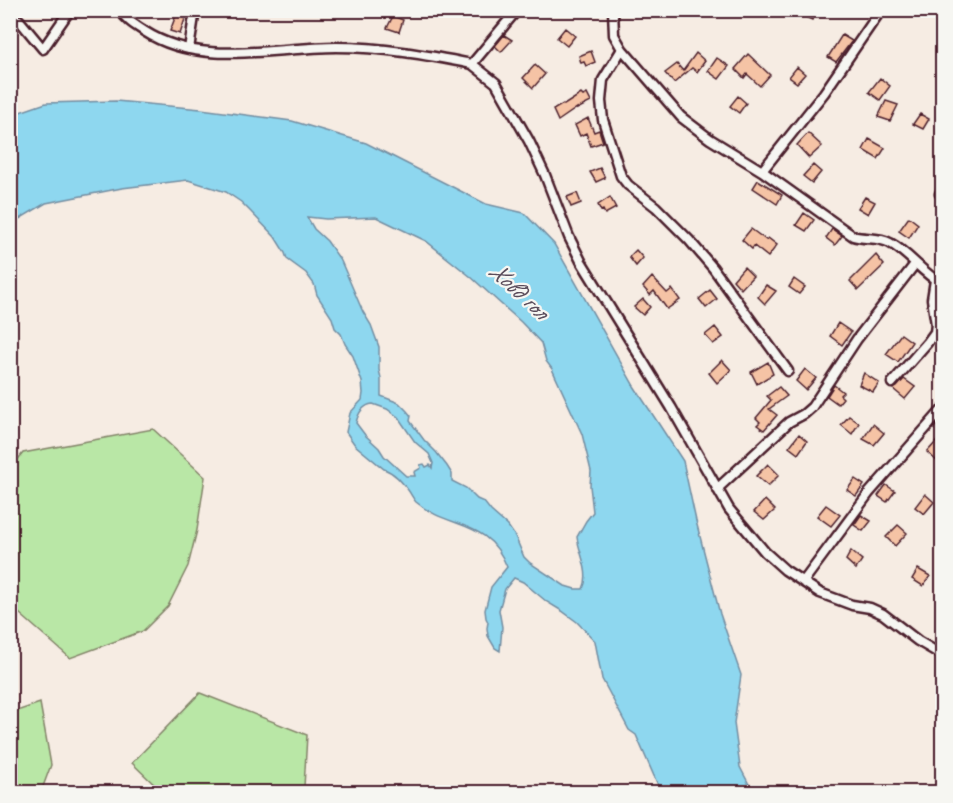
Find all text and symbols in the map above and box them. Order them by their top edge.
water label: Ховд гол [482,254,558,328]

